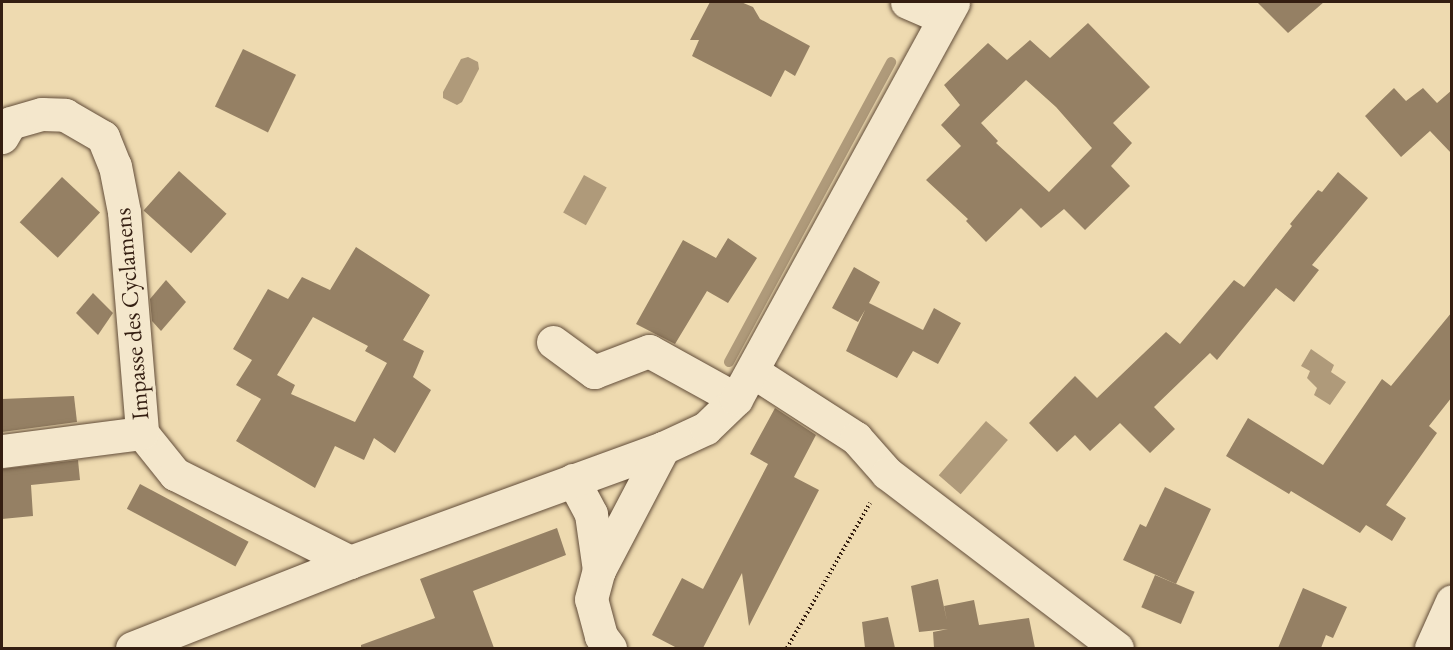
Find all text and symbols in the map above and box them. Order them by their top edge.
street label: Impasse des Cyclamens [107,207,155,421]

